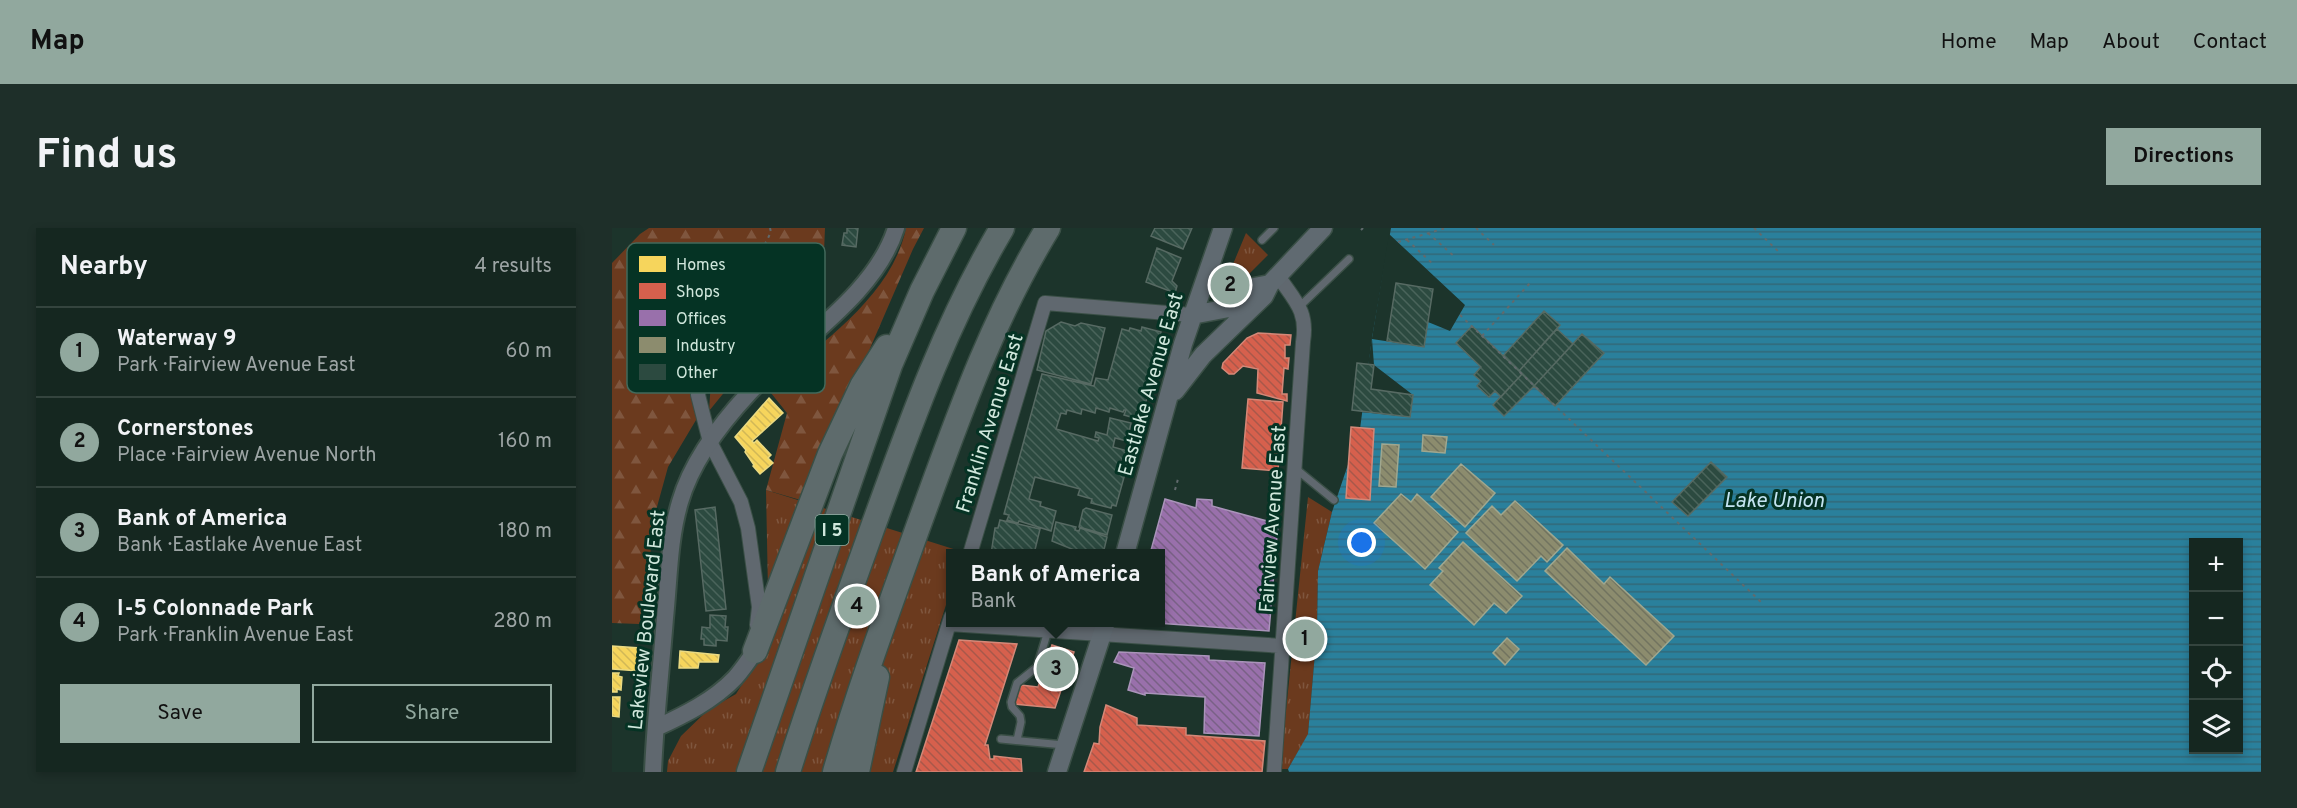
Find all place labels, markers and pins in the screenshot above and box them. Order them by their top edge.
pin: 2 [1210,262,1250,308]
pin: 4 [838,584,876,628]
pin: 1 [1286,616,1324,662]
pin: 3 [1036,646,1076,692]

